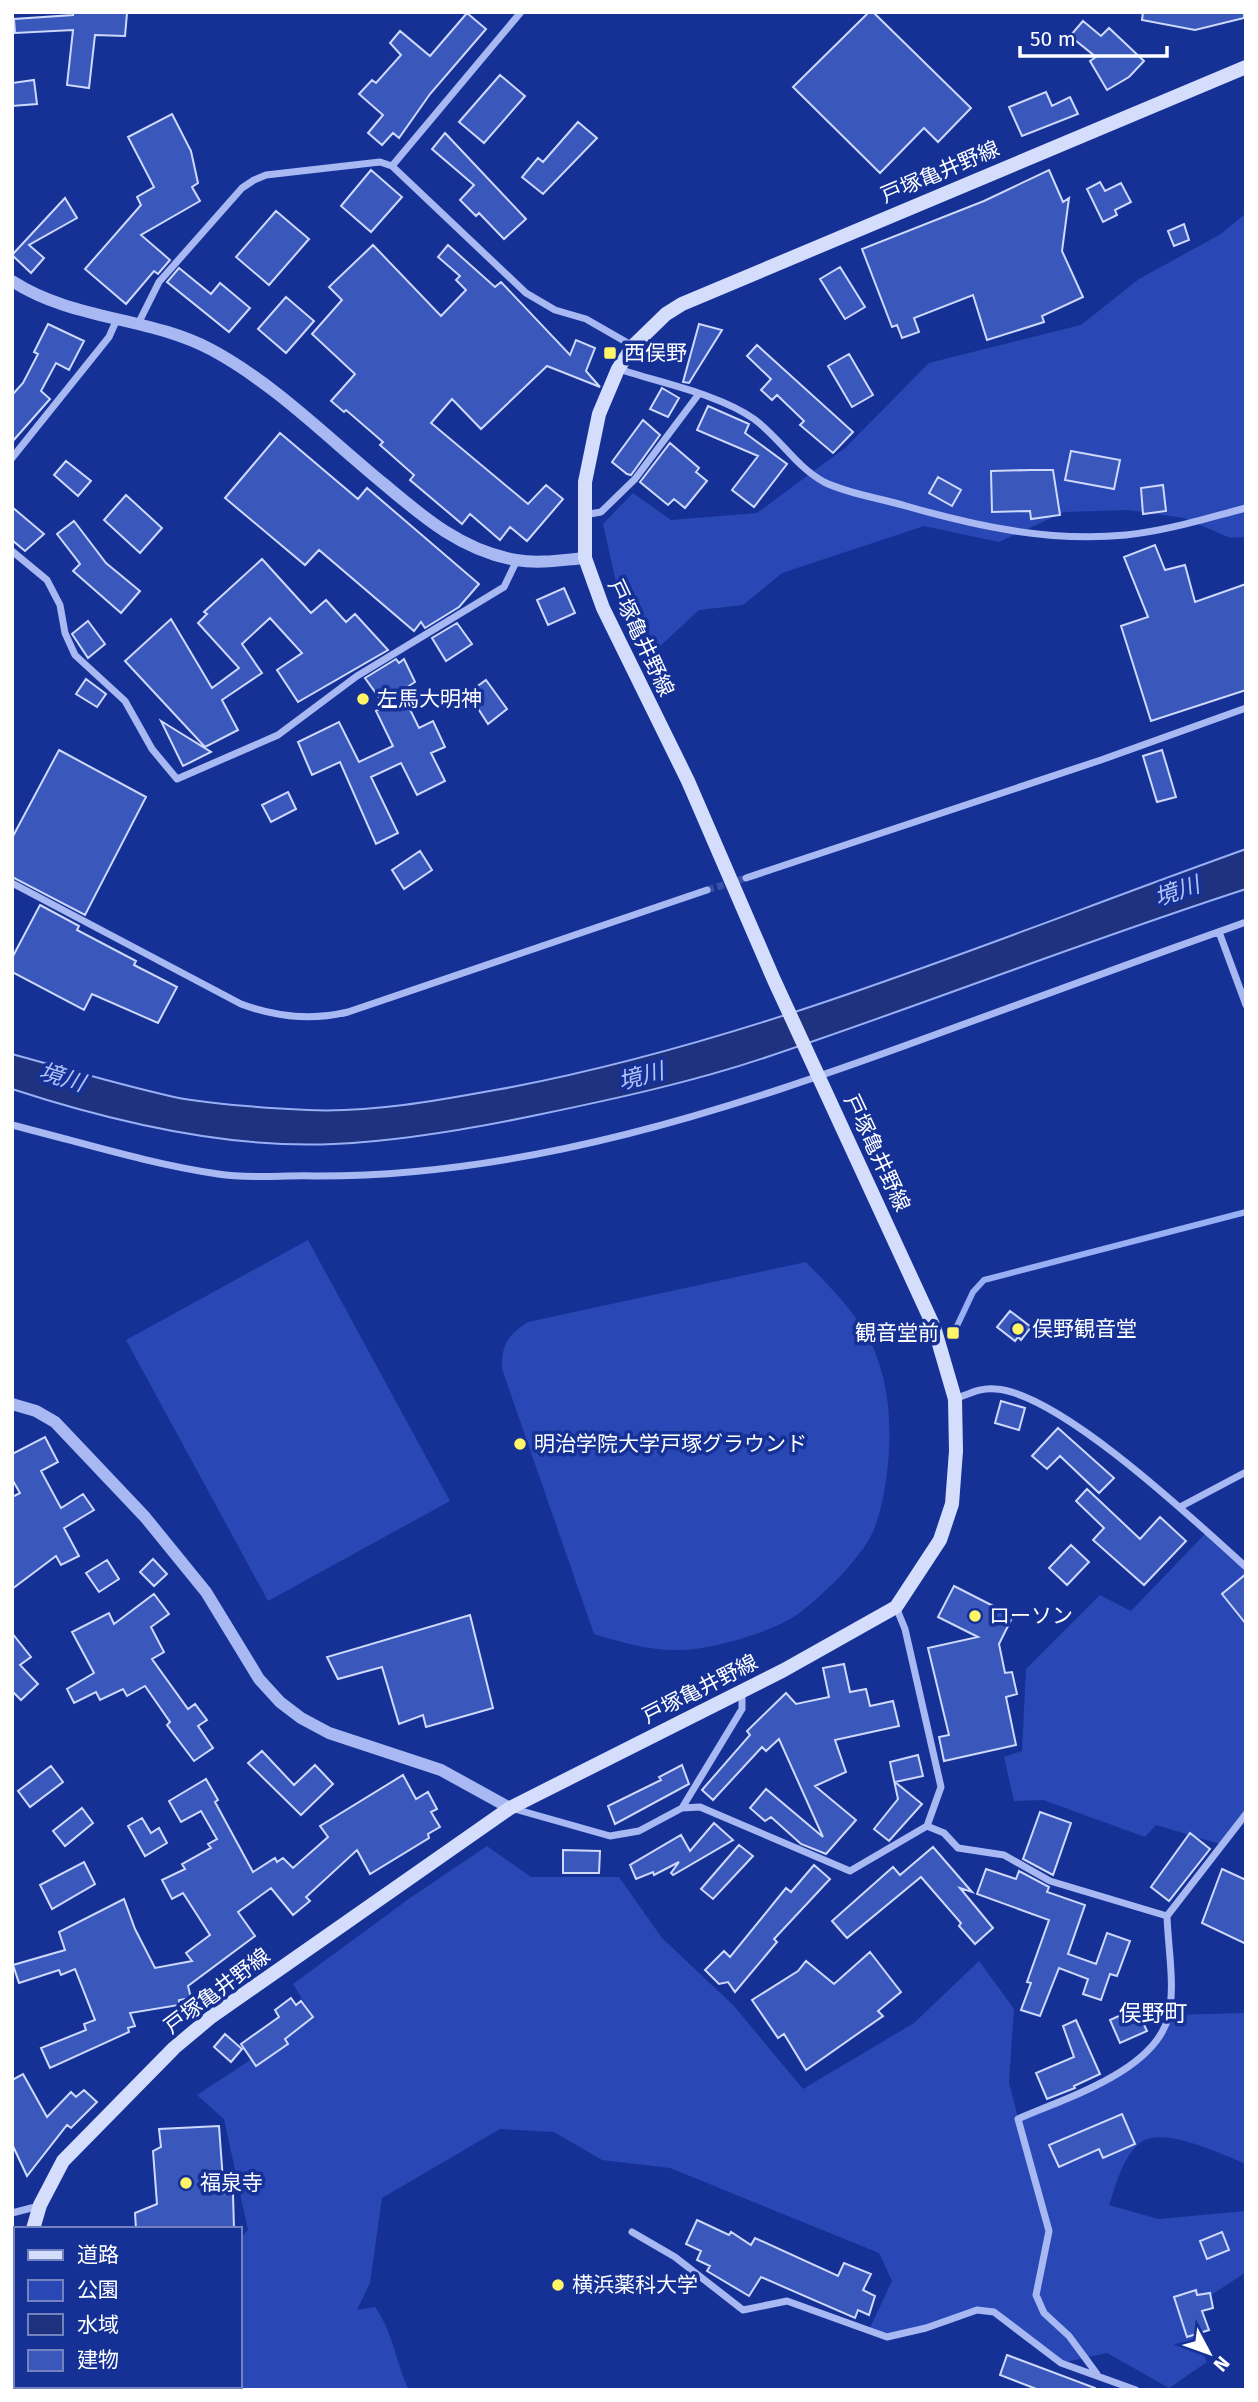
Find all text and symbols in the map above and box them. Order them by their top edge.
scale bar [1020,14,1167,58]
text: 50 m [1030,26,1076,52]
street label: 戸塚亀井野線 [877,135,1003,209]
place label: 西俣野 [624,340,687,366]
marker: 西俣野 [602,345,618,361]
street label: 戸塚亀井野線 [603,575,679,701]
place label: 左馬大明神 [377,686,482,712]
marker: 左馬大明神 [355,691,371,707]
water label: 境川 [1151,869,1206,912]
water label: 境川 [615,1056,670,1095]
water label: 境川 [36,1057,91,1098]
street label: 戸塚亀井野線 [839,1090,915,1216]
place label: 俣野観音堂 [1032,1316,1137,1342]
place label: 観音堂前 [855,1320,939,1346]
marker: 俣野観音堂 [1010,1321,1026,1337]
marker: 観音堂前 [945,1325,961,1341]
place label: 明治学院大学戸塚グラウンド [534,1431,807,1457]
marker: 明治学院大学戸塚グラウンド [512,1436,528,1452]
place label: ローソン [989,1603,1073,1629]
marker: ローソン [967,1608,983,1624]
street label: 戸塚亀井野線 [638,1649,762,1729]
street label: 戸塚亀井野線 [159,1943,275,2039]
district label: 俣野町 [1119,1999,1188,2027]
place label: 福泉寺 [200,2170,263,2196]
marker: 福泉寺 [178,2175,194,2191]
legend [14,2227,242,2388]
text: 道路 [77,2242,119,2268]
place label: 横浜薬科大学 [572,2272,698,2298]
text: 公園 [77,2277,119,2303]
marker: 横浜薬科大学 [550,2277,566,2293]
text: 水域 [77,2312,119,2338]
north arrow [1174,2318,1244,2388]
text: 建物 [77,2347,119,2373]
text: N [1209,2352,1234,2376]

